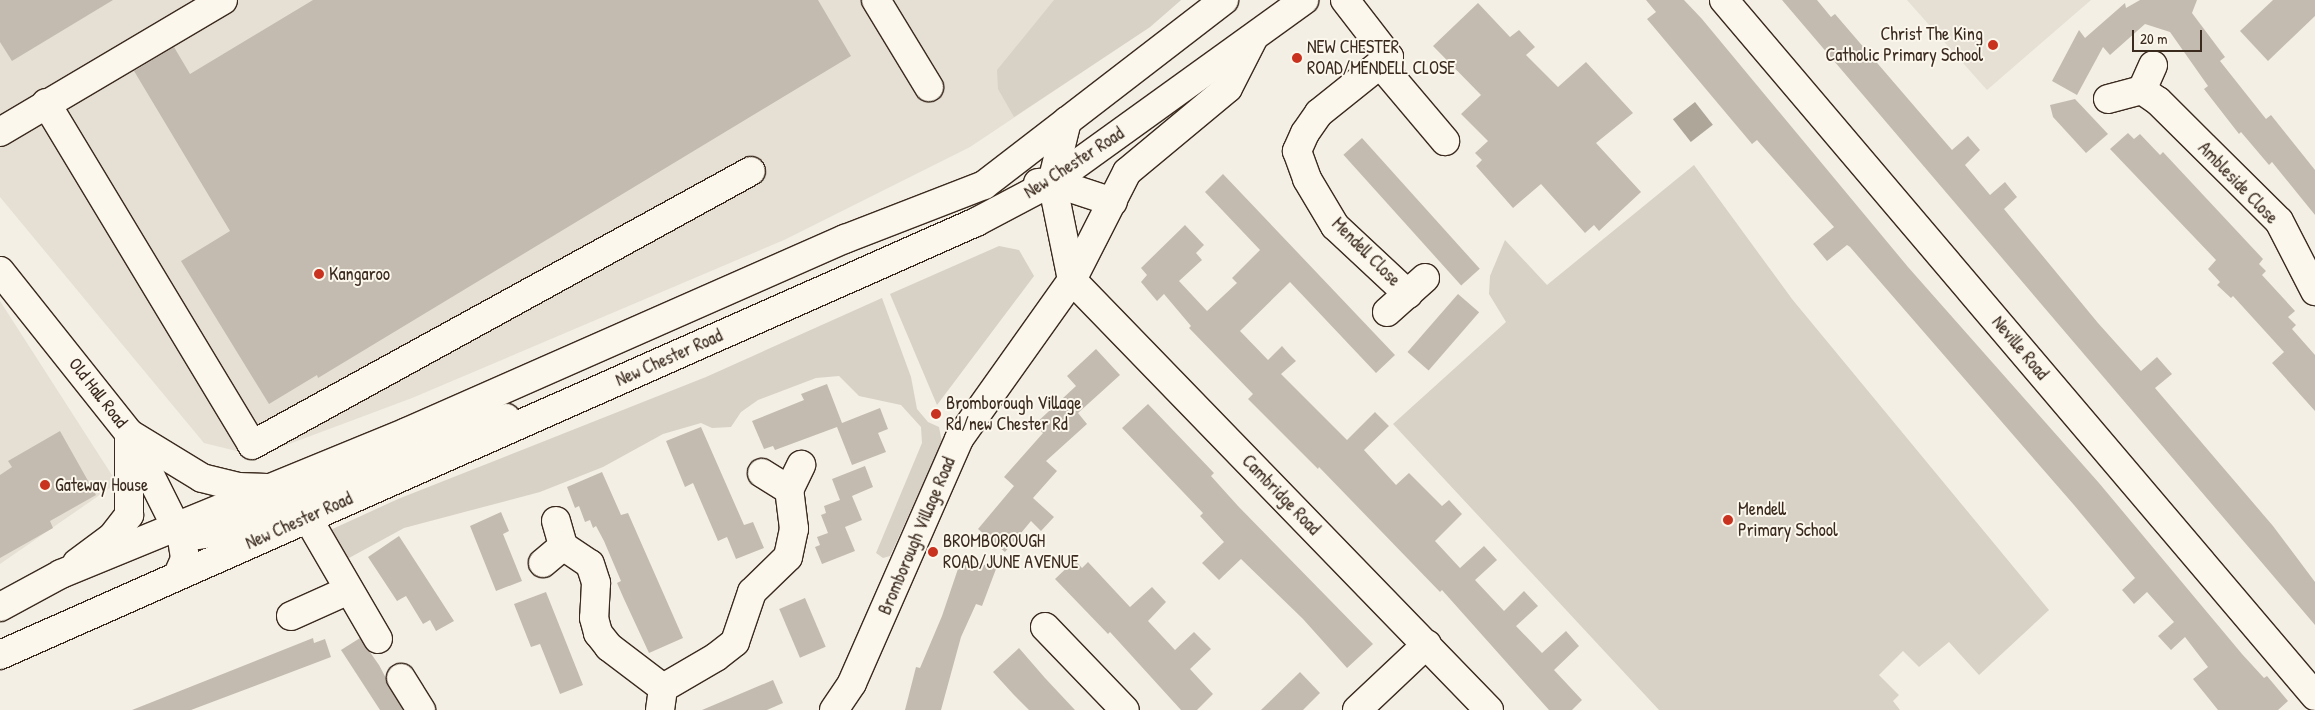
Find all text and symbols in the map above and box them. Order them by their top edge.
scale bar [2135,20,2205,52]
place label: Christ The King Catholic Primary School [1825,24,1983,66]
text: 20 m [2140,28,2167,49]
place label: NEW CHESTER ROAD/MENDELL CLOSE [1307,37,1455,80]
marker: Christ The King Catholic Primary School [1987,39,1999,51]
marker: NEW CHESTER ROAD/MENDELL CLOSE [1291,52,1303,64]
street label: New Chester Road [1020,123,1128,203]
street label: Ambleside Close [2194,137,2282,229]
street label: Mendell Close [1327,213,1405,291]
place label: Kangaroo [329,263,390,285]
marker: Kangaroo [313,268,325,280]
street label: Neville Road [1987,312,2053,384]
street label: New Chester Road [612,325,726,391]
street label: Old Hall Road [64,354,132,432]
place label: Bromborough Village Rd/new Chester Rd [946,393,1081,436]
marker: Bromborough Village Rd/new Chester Rd [930,408,942,420]
street label: Cambridge Road [1237,450,1325,540]
street label: Bromborough Village Road [874,454,960,618]
place label: Gateway House [55,474,148,496]
marker: Gateway House [39,479,51,491]
street label: New Chester Road [242,488,356,554]
place label: Mendell Primary School [1738,499,1838,542]
marker: Mendell Primary School [1722,514,1734,526]
place label: BROMBOROUGH ROAD/JUNE AVENUE [943,531,1079,574]
marker: BROMBOROUGH ROAD/JUNE AVENUE [927,546,939,558]

